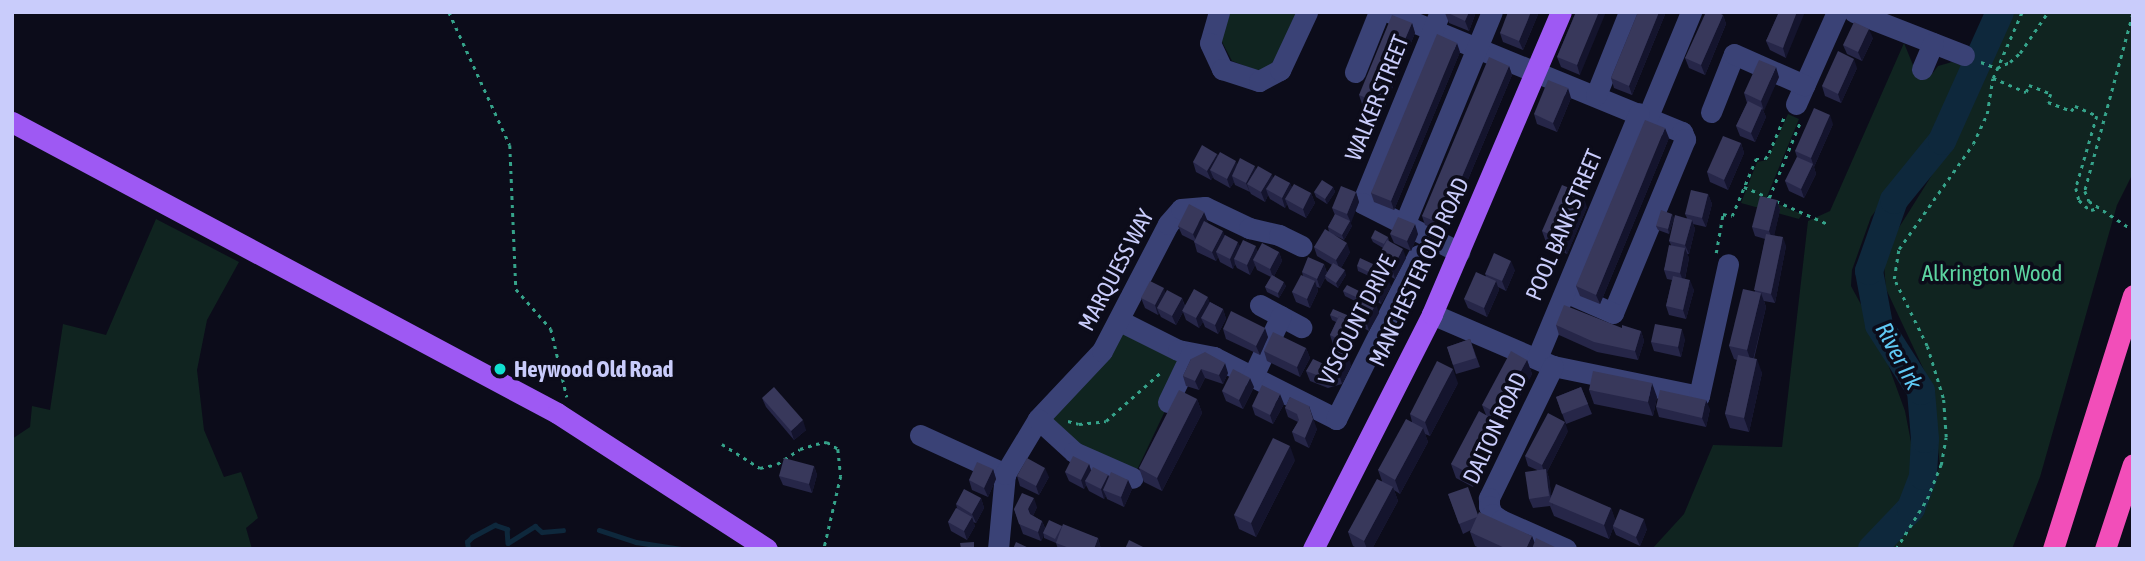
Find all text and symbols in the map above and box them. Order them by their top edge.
street label: WALKER STREET [1339,31,1415,165]
street label: POOL BANK STREET [1520,145,1608,305]
street label: MANCHESTER OLD ROAD [1363,173,1475,371]
street label: MARQUESS WAY [1072,204,1160,336]
street label: VISCOUNT DRIVE [1313,251,1401,389]
park label: Alkrington Wood [1922,259,2062,287]
water label: River Irk [1869,317,1929,395]
place label: Heywood Old Road [514,355,673,383]
marker: Heywood Old Road [492,361,508,377]
street label: DALTON ROAD [1457,368,1533,488]

